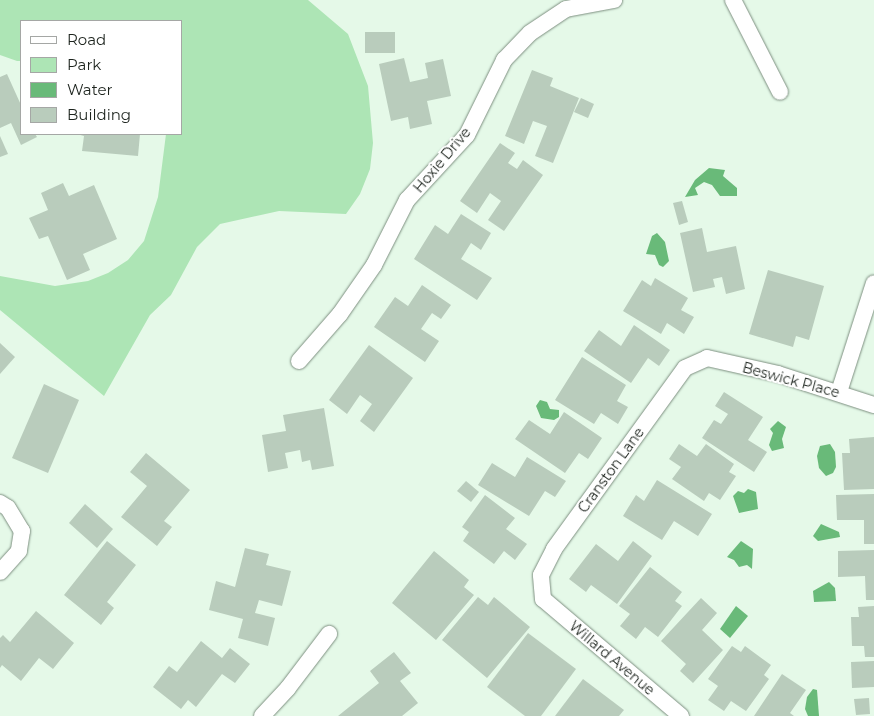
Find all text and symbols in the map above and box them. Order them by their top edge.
legend [20,20,182,135]
text: Road [67,30,106,49]
text: Park [67,55,101,74]
text: Water [67,80,113,99]
text: Building [67,105,131,124]
street label: Hoxie Drive [410,124,474,196]
street label: Beswick Place [741,359,841,401]
street label: Cranston Lane [574,424,648,516]
street label: Willard Avenue [566,617,658,699]

